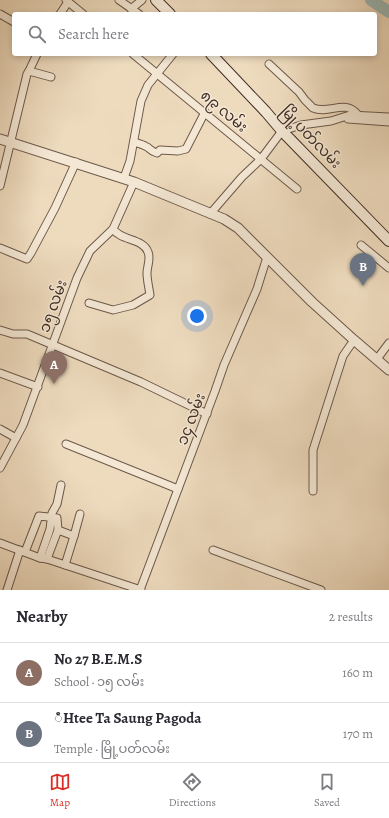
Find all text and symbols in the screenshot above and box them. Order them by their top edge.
search box [12,12,377,56]
icon: search [26,23,48,45]
text: Search here [58,24,129,44]
street label: ၈၉ လမ်း [195,85,252,138]
street label: မြို့ပတ်လမ်း [275,101,346,174]
pin: B [350,253,376,286]
street label: ၁၅ လမ်း [34,277,74,336]
your location [187,306,207,326]
pin: A [41,351,67,384]
street label: ၁၄ လမ်း [172,390,212,448]
text: Nearby [16,605,67,628]
text: 2 results [329,608,373,625]
text: No 27 B.E.M.S [54,649,142,669]
text: A [25,664,33,681]
text: 160 m [342,664,373,681]
text: School · ၁၅ လမ်း [54,673,144,690]
text: ံHtee Ta Saung Pagoda [54,708,202,728]
text: B [25,725,33,742]
text: 170 m [343,725,373,742]
text: Temple · မြို့ပတ်လမ်း [54,740,170,757]
tab: Map [49,771,71,810]
tab: Directions [169,771,216,810]
tab: Saved [314,771,340,810]

